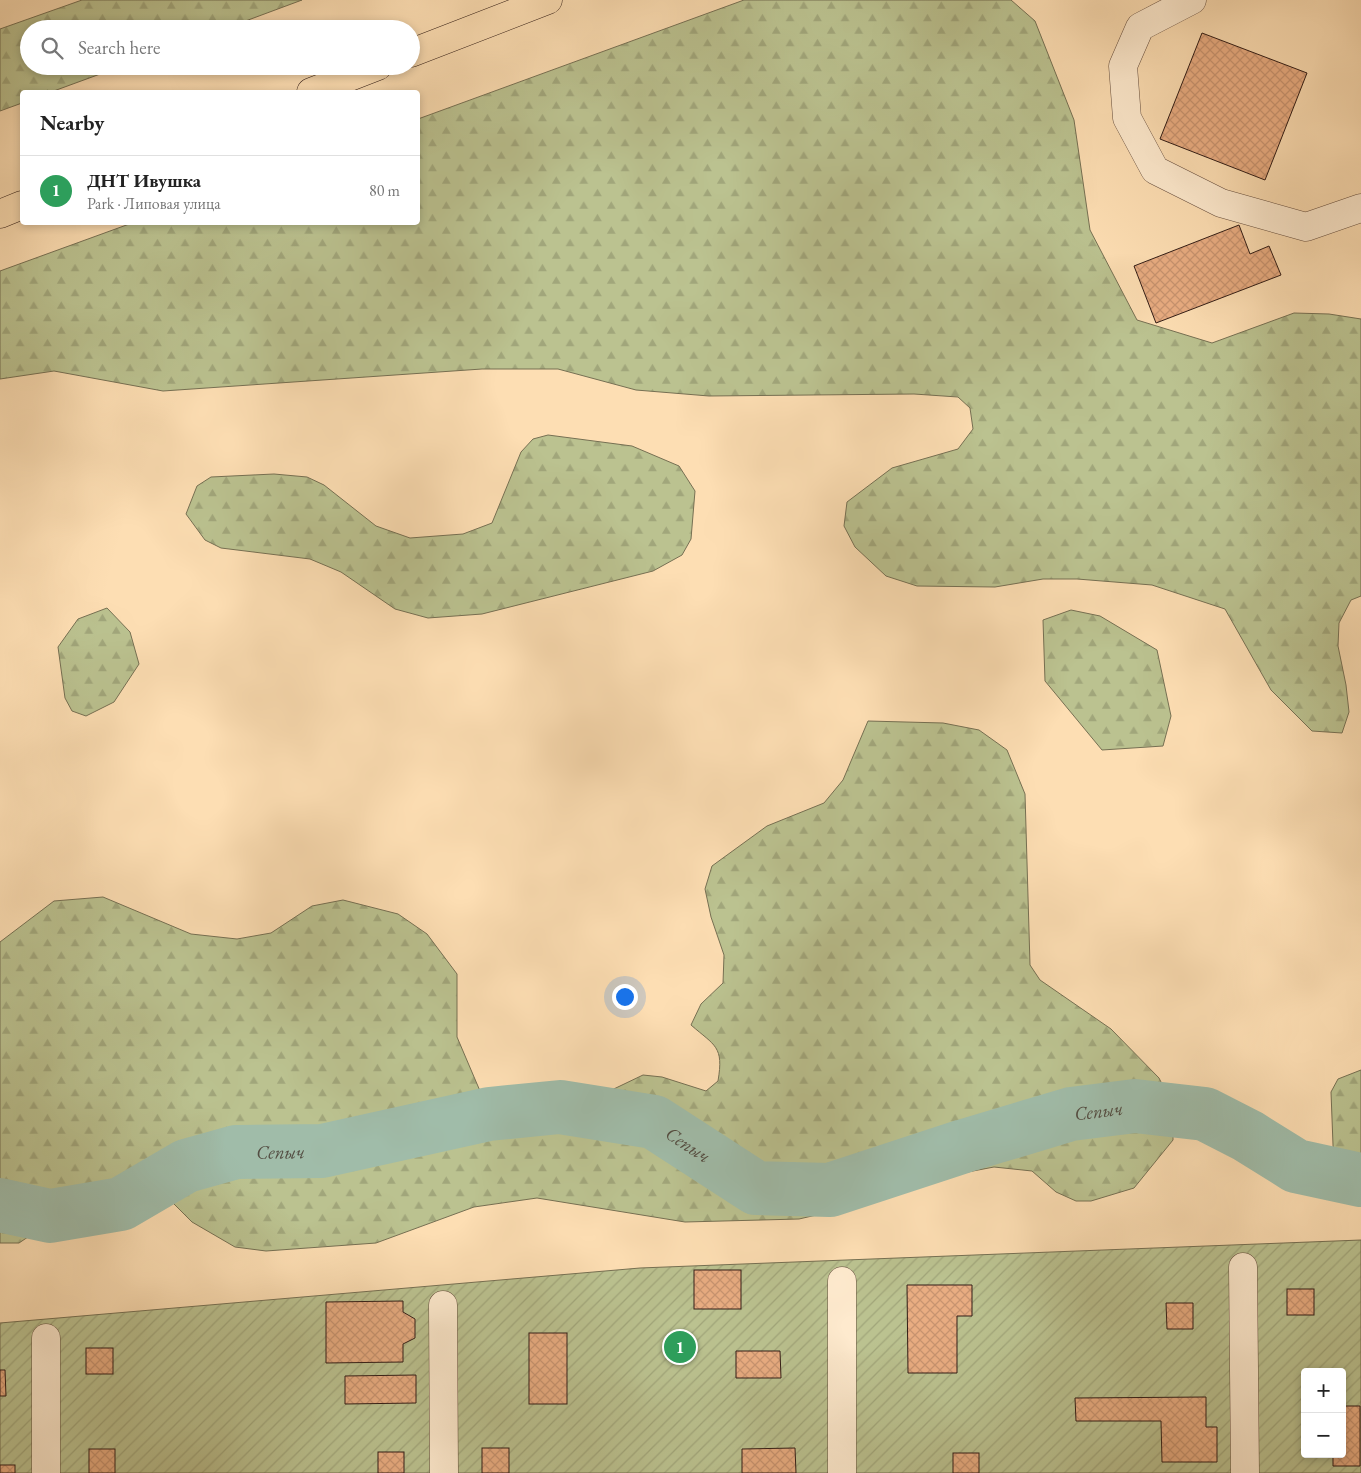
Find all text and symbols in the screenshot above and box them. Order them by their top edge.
search box [20,20,420,75]
icon: search [38,34,66,62]
text: Search here [78,35,160,60]
text: Nearby [40,109,104,136]
text: ДНТ Ивушка [87,168,201,193]
text: 1 [52,180,60,201]
text: 80 m [369,180,400,201]
text: Park · Липовая улица [87,193,221,214]
your location [612,984,638,1010]
water label: Сепыч [1073,1095,1124,1126]
water label: Сепыч [661,1121,716,1168]
water label: Сепыч [256,1139,305,1164]
pin: 1 [664,1328,696,1366]
map controls [1301,1368,1346,1458]
button: + [1301,1368,1346,1413]
button: − [1301,1413,1346,1458]

